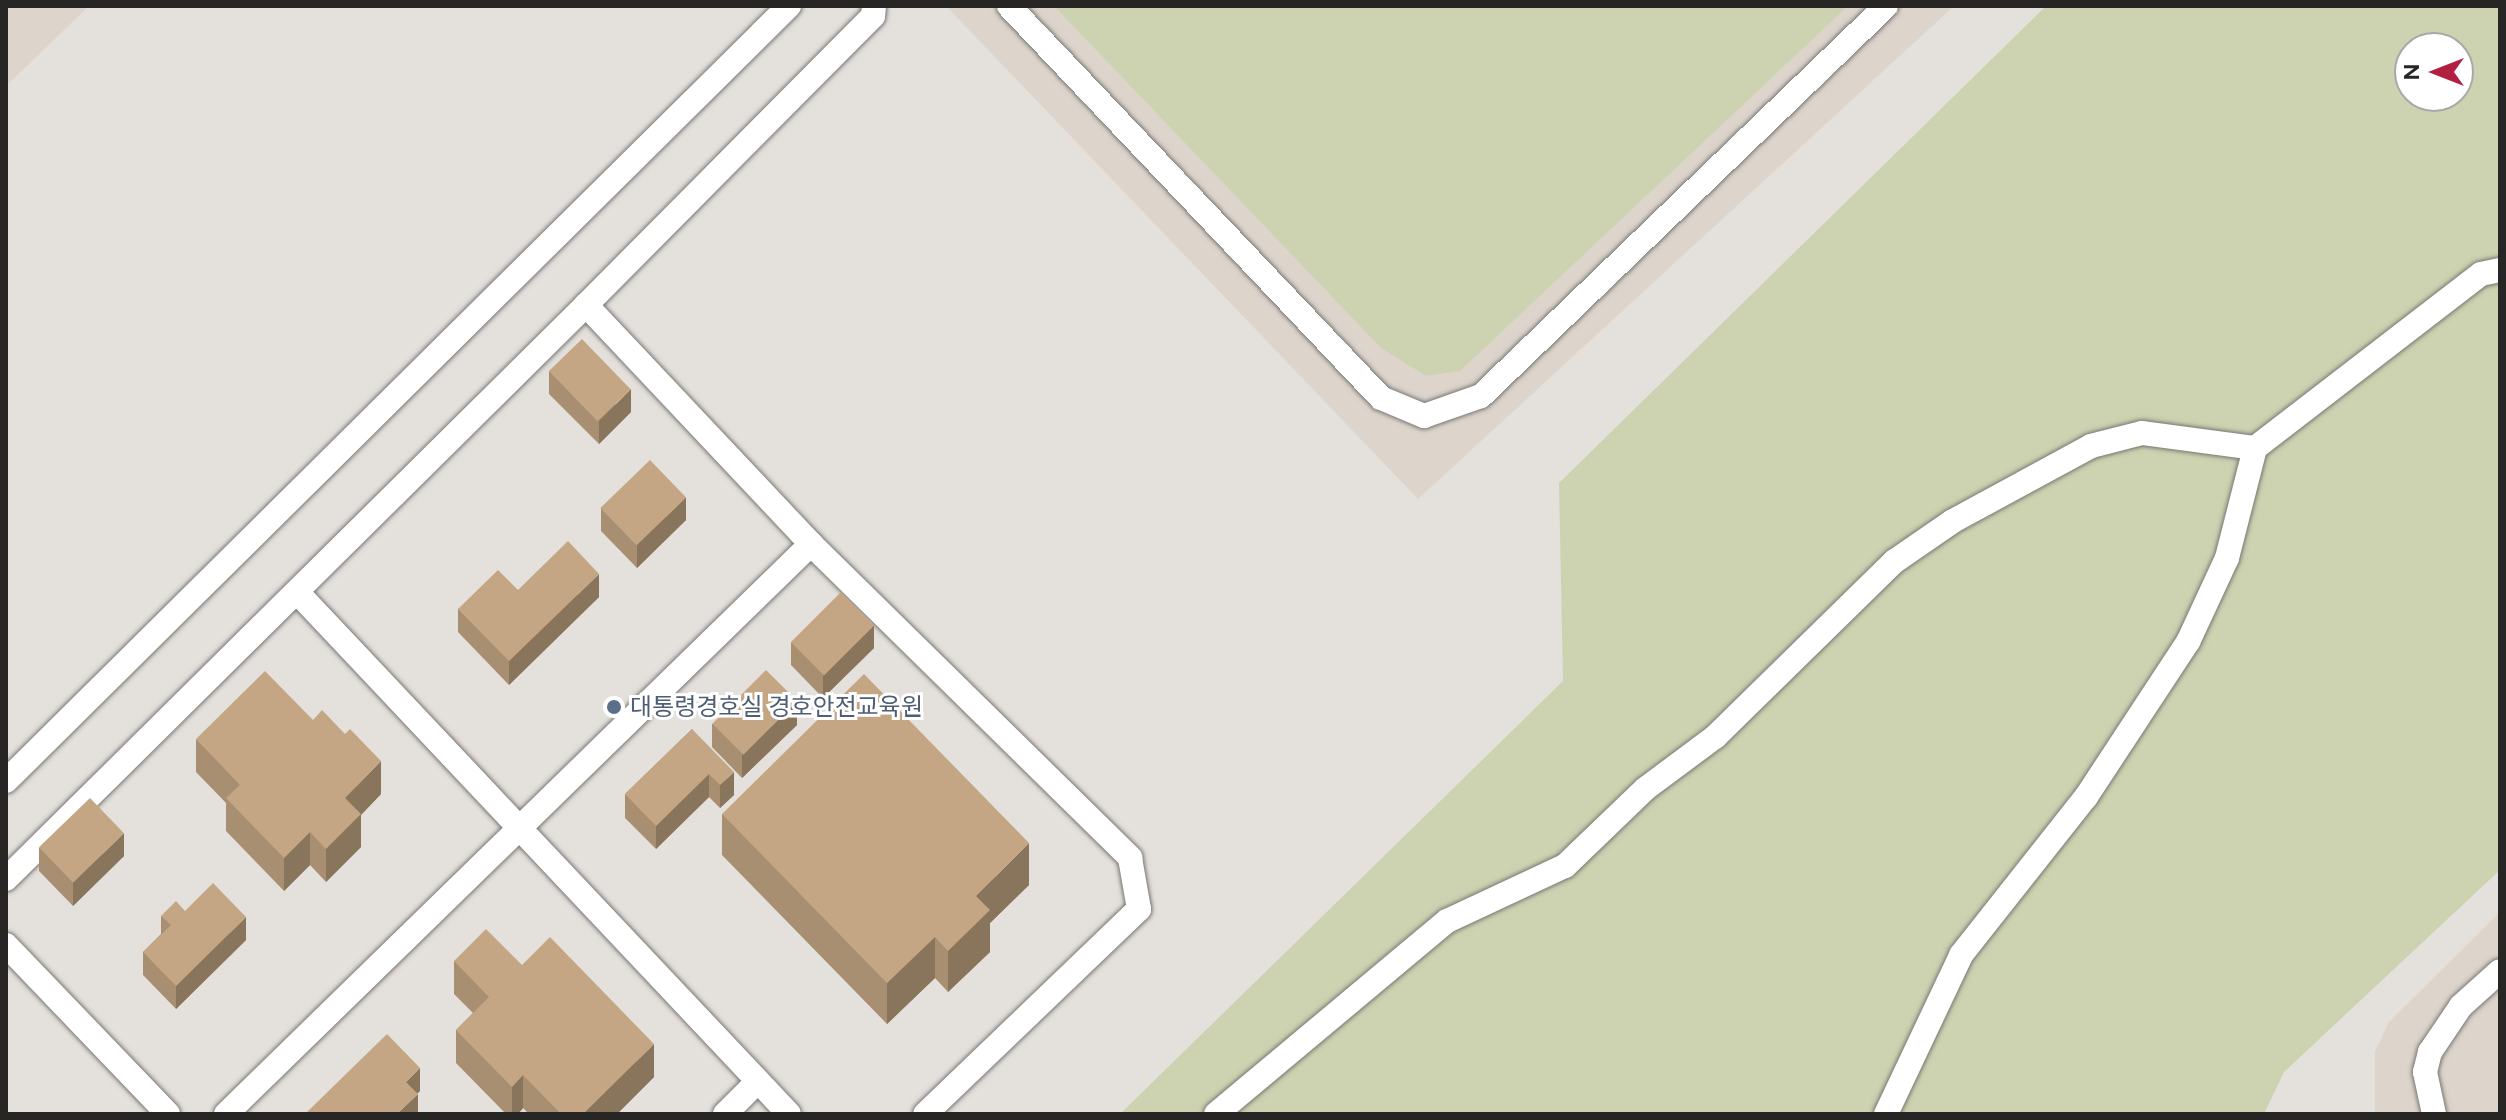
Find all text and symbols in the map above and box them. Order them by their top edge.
north arrow [2394,32,2474,112]
text: N [2398,64,2425,81]
place label: 대통령경호실 경호안전교육원 [630,693,923,721]
marker: 대통령경호실 경호안전교육원 [605,698,623,716]

